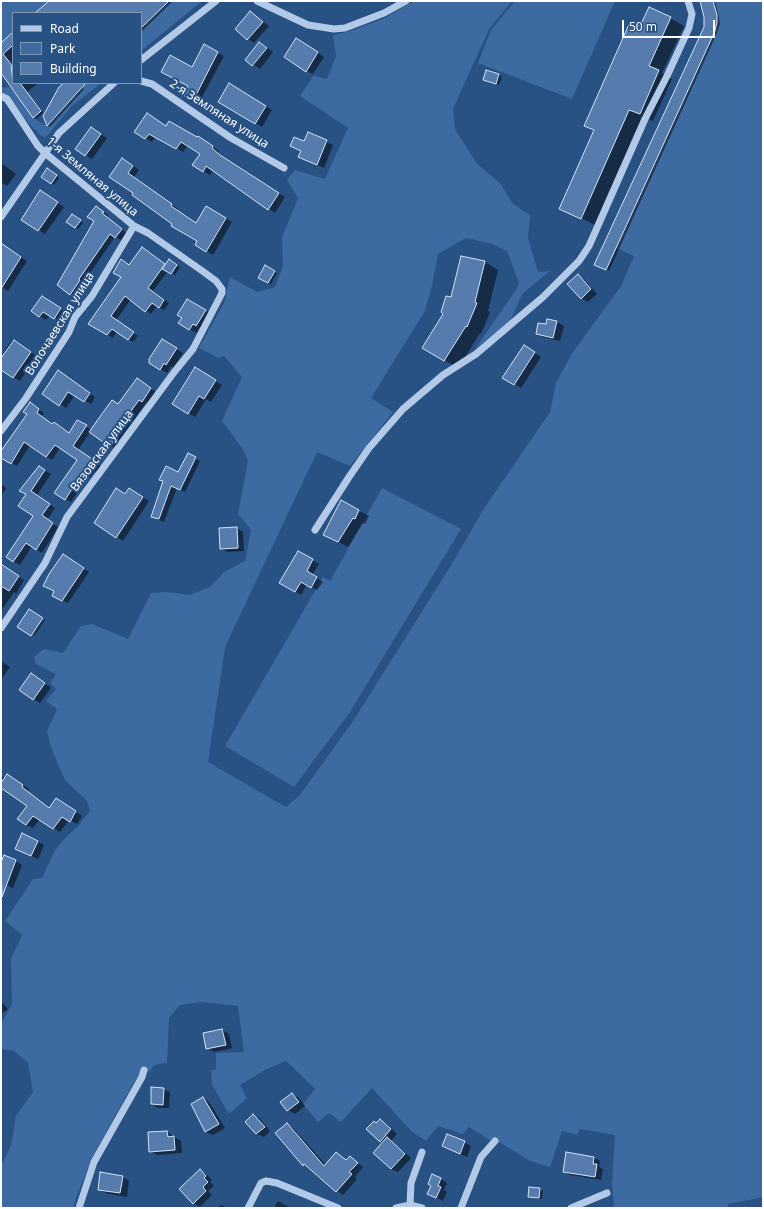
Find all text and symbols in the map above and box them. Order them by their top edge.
legend [12,12,142,84]
scale bar [624,12,717,38]
text: 50 m [629,18,657,35]
text: Road [50,20,79,37]
text: Park [50,40,75,57]
text: Building [50,60,97,77]
street label: 2-я Земляная улица [167,76,271,152]
street label: 1-я Земляная улица [43,134,141,220]
street label: Волочаевская улица [22,270,98,378]
street label: Вязовская улица [68,407,136,495]

